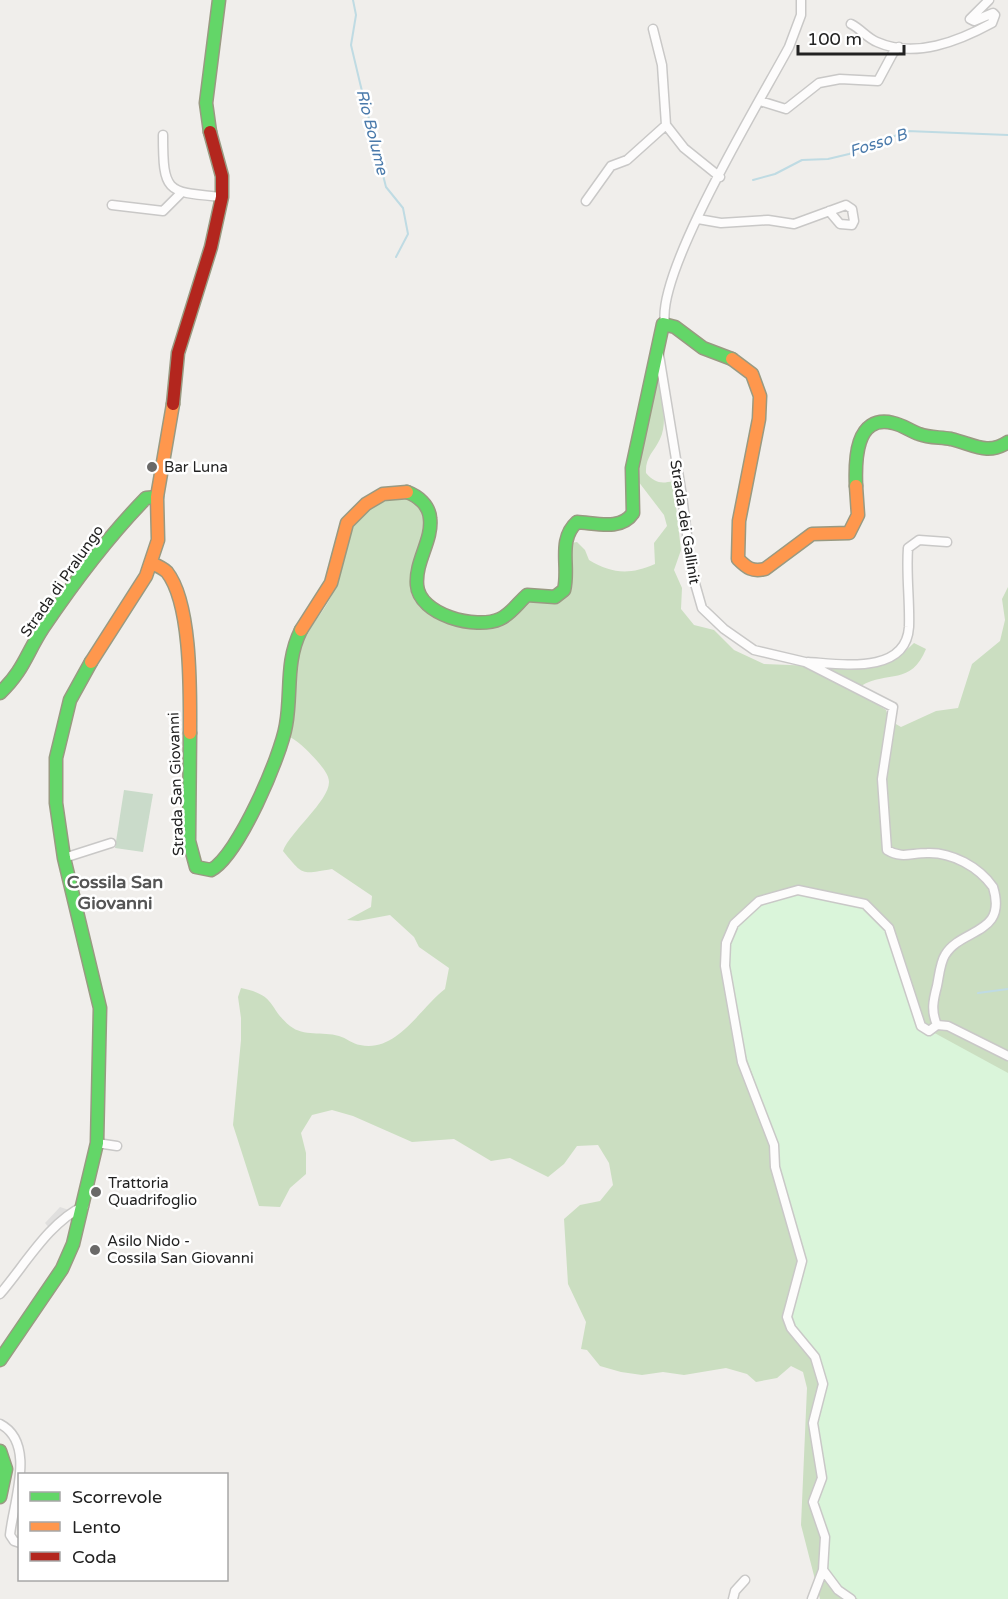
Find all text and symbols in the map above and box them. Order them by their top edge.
scale bar [798,18,904,56]
text: 100 m [807,28,862,50]
water label: Rio Bolume [352,87,393,178]
water label: Fosso B [847,124,911,162]
place label: Bar Luna [164,458,228,476]
street label: Strada dei Gallinit [666,458,704,586]
marker: Bar Luna [145,460,159,474]
street label: Strada di Pralungo [17,522,107,640]
street label: Strada San Giovanni [164,712,188,856]
district label: Cossila San Giovanni [67,871,163,914]
place label: Trattoria Quadrifoglio [108,1174,197,1209]
marker: Trattoria Quadrifoglio [89,1185,103,1199]
place label: Asilo Nido - Cossila San Giovanni [107,1232,254,1267]
marker: Asilo Nido - Cossila San Giovanni [88,1243,102,1257]
legend [18,1473,228,1581]
text: Scorrevole [72,1486,162,1508]
text: Lento [72,1516,121,1538]
text: Coda [72,1546,117,1568]

